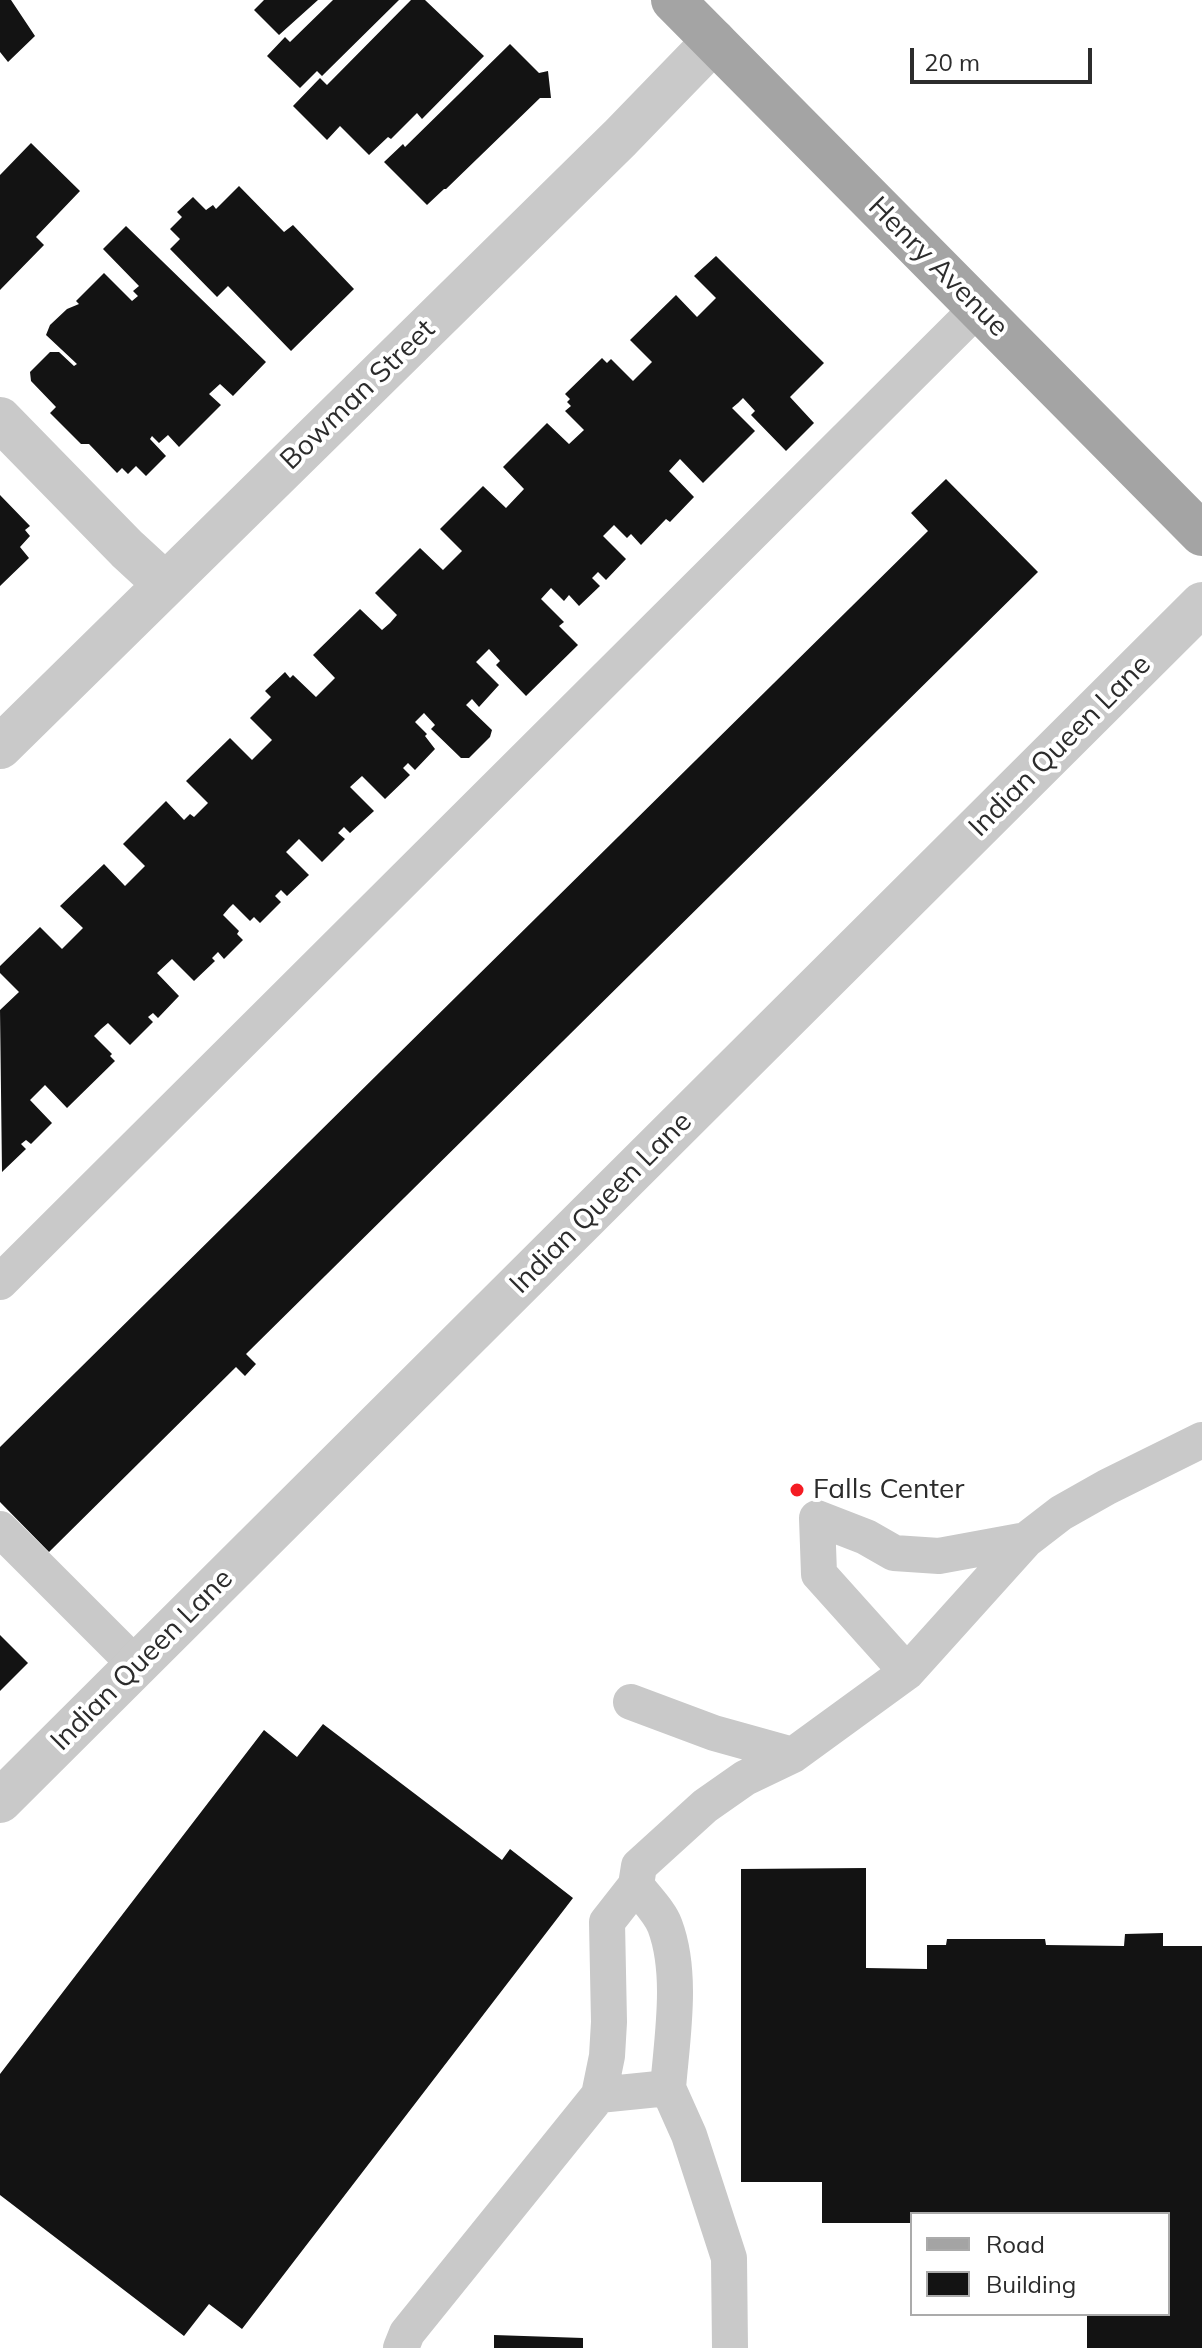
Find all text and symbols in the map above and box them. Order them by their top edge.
scale bar [914,32,1096,82]
text: 20 m [924,47,980,77]
street label: Henry Avenue [861,190,1015,344]
street label: Bowman Street [274,313,442,477]
street label: Indian Queen Lane [962,648,1158,844]
street label: Indian Queen Lane [503,1105,699,1301]
place label: Falls Center [813,1473,964,1507]
marker: Falls Center [788,1481,806,1499]
street label: Indian Queen Lane [44,1562,240,1758]
legend [910,2212,1170,2316]
text: Road [986,2229,1045,2259]
text: Building [986,2269,1076,2299]

